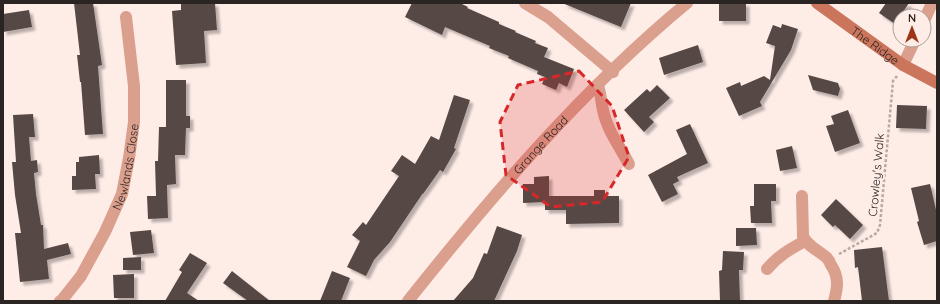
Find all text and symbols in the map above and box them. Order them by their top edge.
north arrow [892,8,932,48]
text: N [908,11,916,25]
street label: The Ridge [848,23,903,68]
street label: Grange Road [510,112,571,177]
street label: Newlands Close [108,122,141,212]
street label: Crowley's Walk [865,133,887,217]

